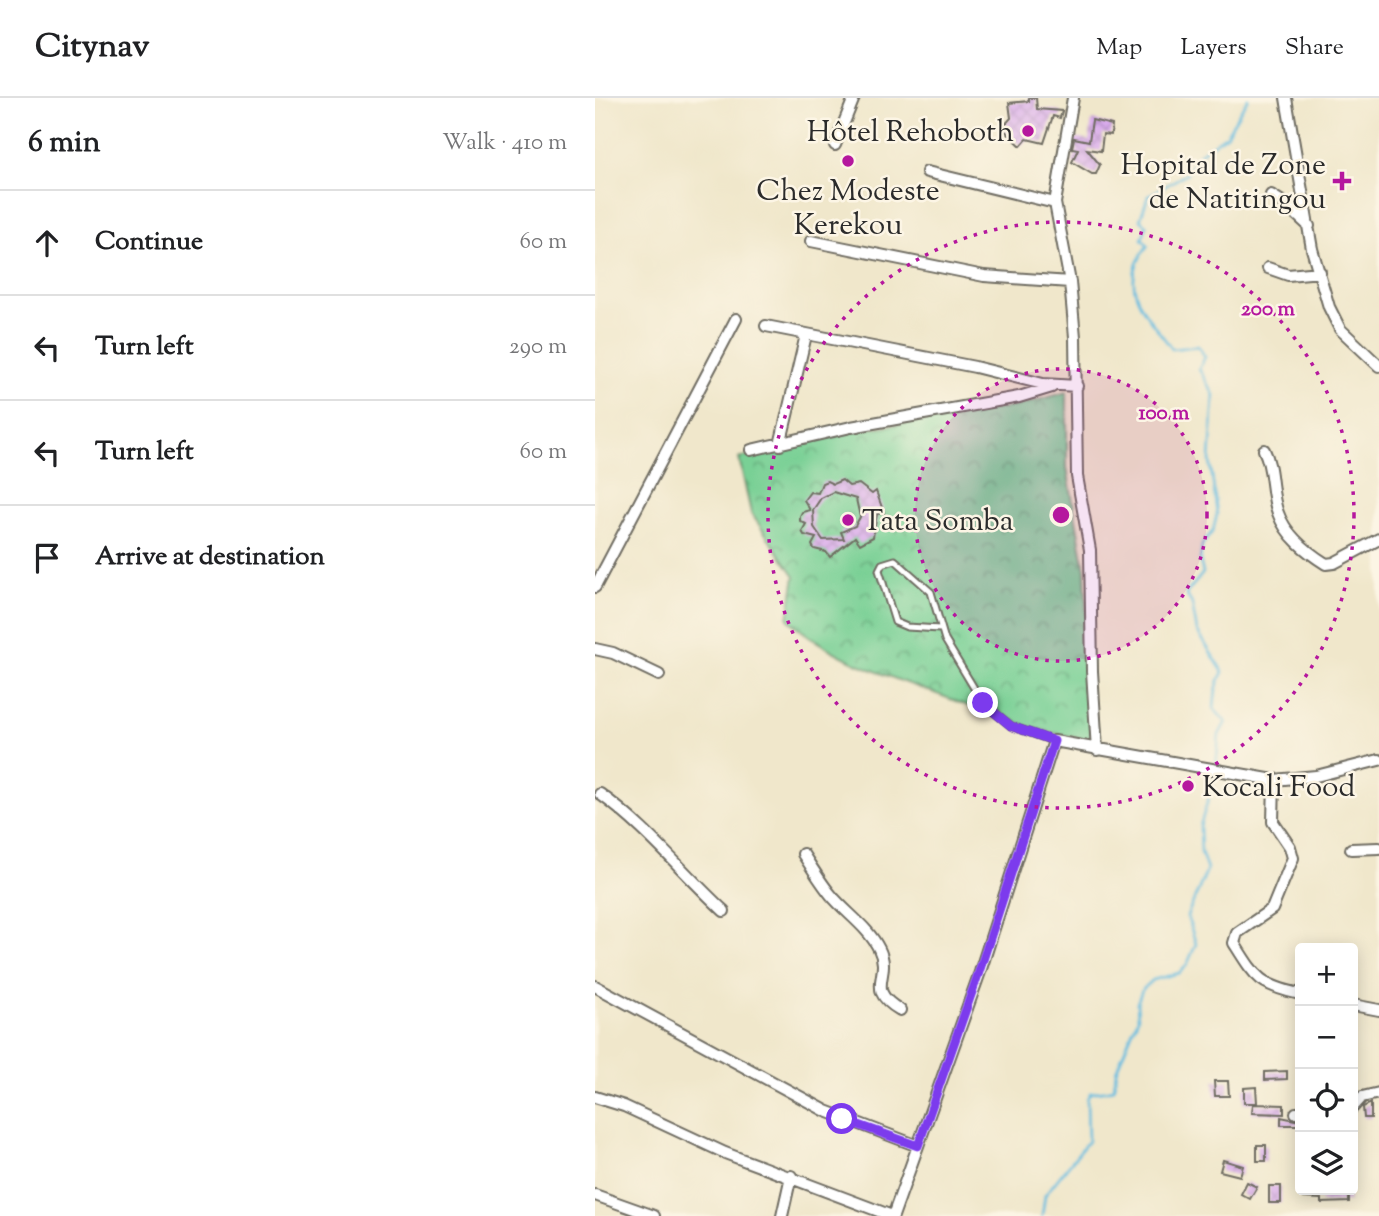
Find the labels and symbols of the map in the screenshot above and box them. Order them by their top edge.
place label: Hôtel Rehoboth [807,112,1014,155]
marker: Hôtel Rehoboth [1020,123,1036,139]
place label: Hopital de Zone de Natitingou [1121,145,1326,222]
marker: Chez Modeste Kerekou [840,153,856,169]
place label: Chez Modeste Kerekou [756,171,940,248]
marker: Hopital de Zone de Natitingou [1332,171,1352,191]
text: 200 m [1241,295,1296,325]
text: 100 m [1139,399,1190,429]
place label: Tata Somba [862,501,1014,544]
centre of rings [1049,503,1073,527]
marker: Tata Somba [840,512,856,528]
route end [967,687,998,718]
place label: Kocali Food [1202,767,1355,810]
marker: Kocali Food [1180,778,1196,794]
route start [826,1103,857,1134]

